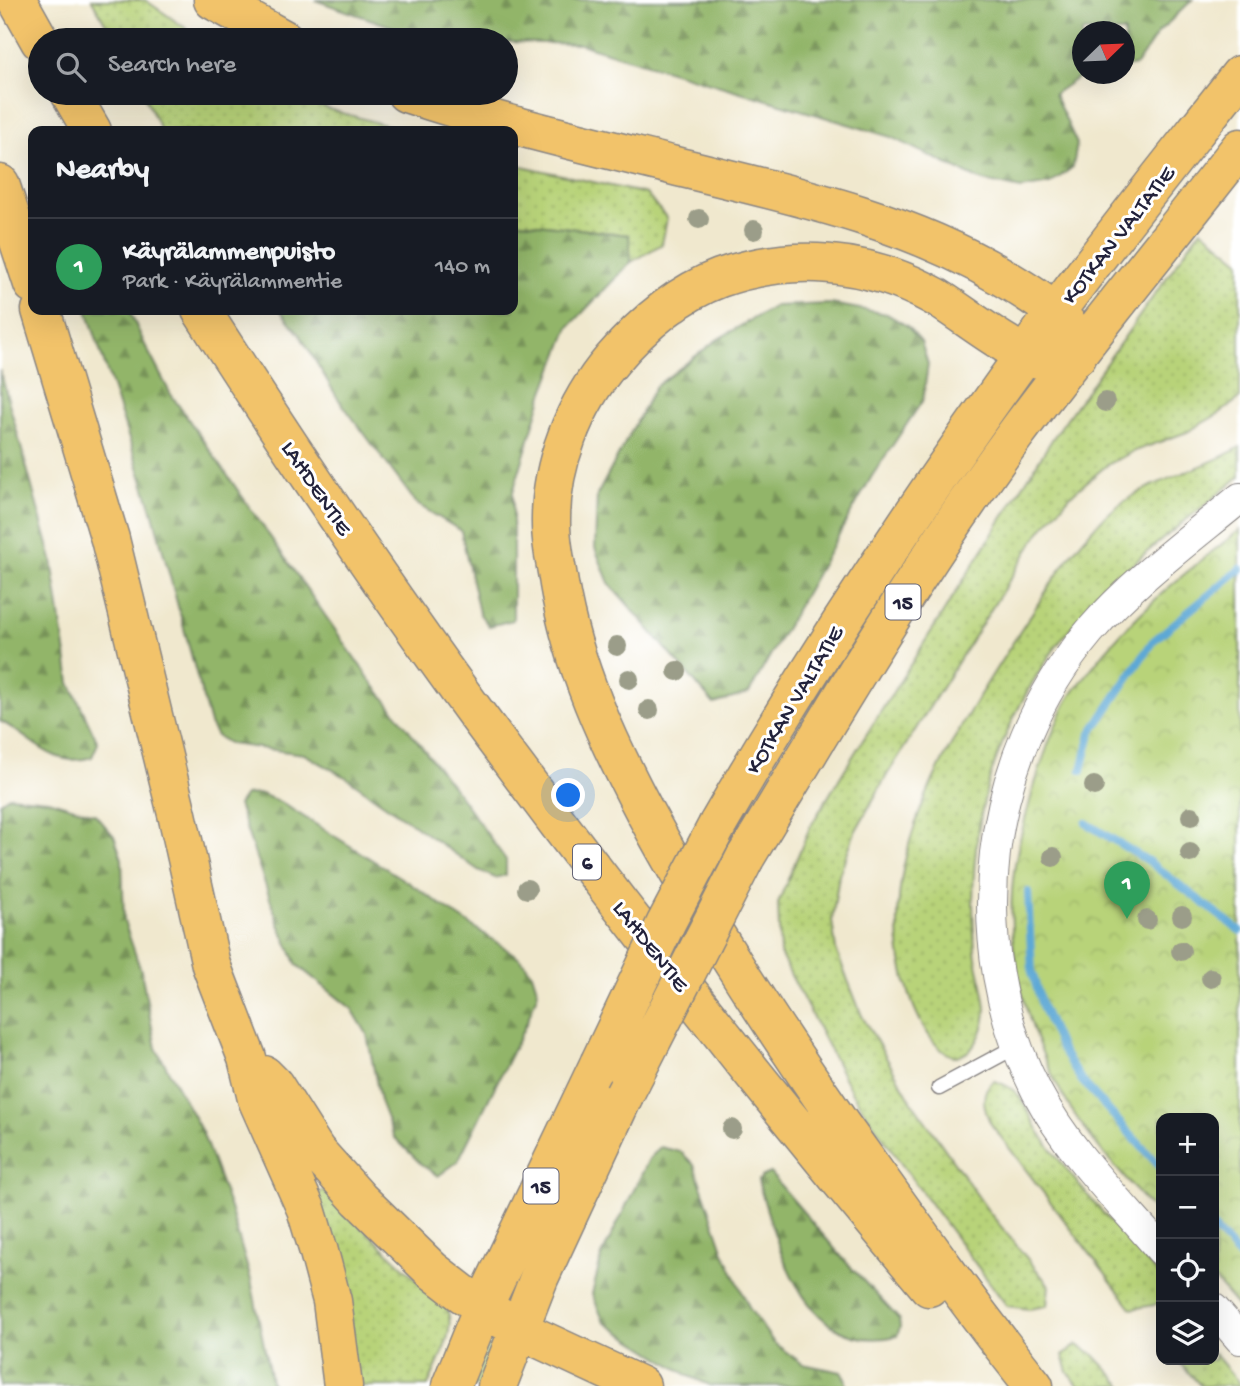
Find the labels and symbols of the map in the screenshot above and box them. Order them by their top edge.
north arrow [1072,21,1135,84]
street label: KOTKAN VALTATIE [1057,160,1183,311]
street label: LAHDENTIE [274,437,357,543]
road number: 15 [886,584,920,620]
street label: KOTKAN VALTATIE [741,620,852,780]
your location [551,778,585,812]
road number: 6 [573,844,601,880]
pin: 1 [1104,861,1150,919]
street label: LAHDENTIE [605,896,694,999]
road number: 15 [524,1168,558,1204]

